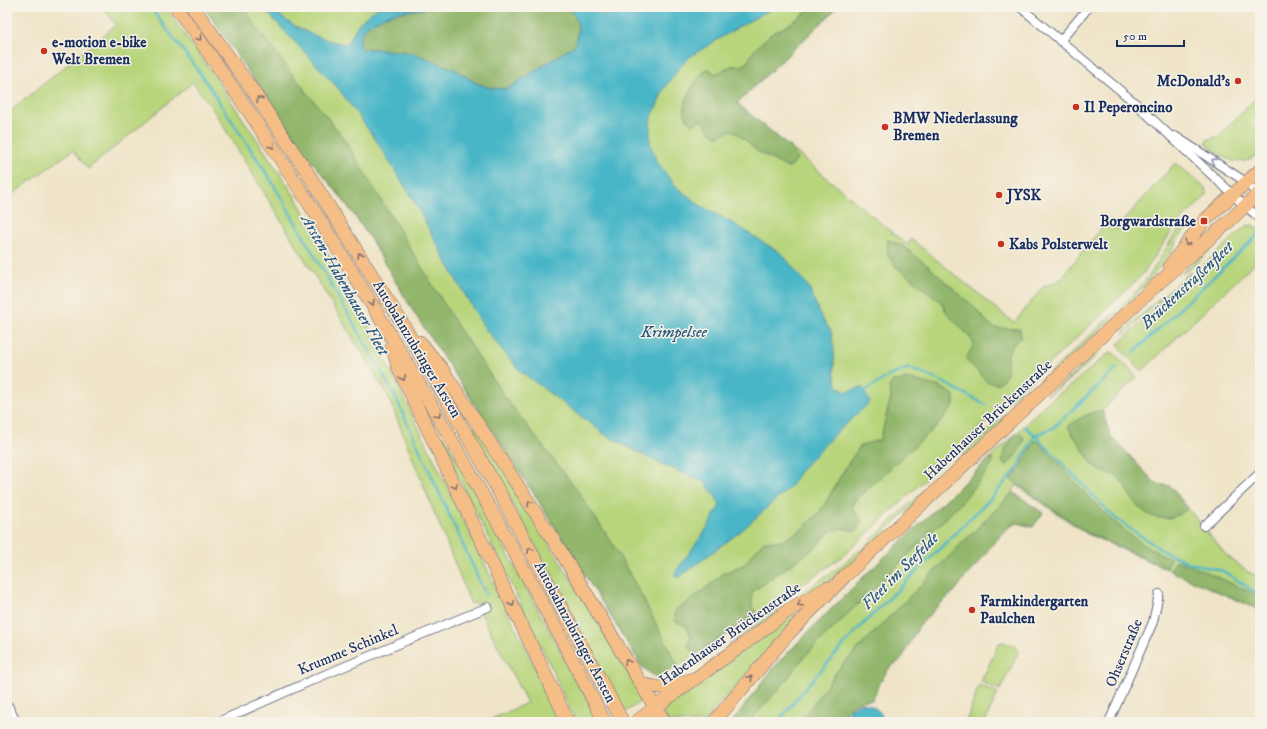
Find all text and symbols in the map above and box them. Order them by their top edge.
scale bar [1117,22,1184,48]
text: 50 m [1123,29,1147,44]
place label: e-motion e-bike Welt Bremen [51,33,147,69]
one-way arrow [194,34,201,41]
marker: e-motion e-bike Welt Bremen [39,46,49,56]
place label: McDonald's [1157,72,1230,91]
marker: McDonald's [1233,76,1243,86]
one-way arrow [256,96,264,103]
place label: Il Peperoncino [1084,98,1173,117]
marker: Il Peperoncino [1071,102,1081,112]
place label: BMW Niederlassung Bremen [893,109,1018,145]
marker: BMW Niederlassung Bremen [880,122,890,132]
one-way arrow [267,142,275,149]
one-way arrow [1211,158,1218,166]
place label: JYSK [1005,186,1042,205]
marker: JYSK [994,190,1004,200]
water label: Arsten-Habenhauser Fleet [296,209,394,360]
place label: Borgwardstraße [1100,212,1197,231]
marker: Borgwardstraße [1199,216,1209,226]
place label: Kabs Polsterwelt [1009,235,1108,254]
water label: Brückenstraßenfleet [1136,236,1238,334]
one-way arrow [1185,238,1192,245]
marker: Kabs Polsterwelt [996,239,1006,249]
one-way arrow [358,253,365,260]
street label: Autobahnzubringer Arsten [368,277,466,421]
one-way arrow [367,299,374,306]
water label: Krimpelsee [640,322,707,342]
street label: Habenhauser Brückenstraße [920,356,1056,484]
one-way arrow [398,373,406,381]
one-way arrow [433,411,440,418]
one-way arrow [450,482,458,490]
one-way arrow [527,501,534,508]
water label: Fleet im Seefelde [857,528,943,614]
one-way arrow [527,547,535,554]
street label: Autobahnzubringer Arsten [530,558,620,706]
street label: Habenhauser Brückenstraße [655,578,805,690]
place label: Farmkindergarten Paulchen [980,592,1089,628]
one-way arrow [507,599,515,607]
one-way arrow [797,599,804,606]
marker: Farmkindergarten Paulchen [967,605,977,615]
street label: Ohserstraße [1101,616,1147,690]
street label: Krumme Schinkel [295,620,402,680]
one-way arrow [625,659,632,666]
one-way arrow [745,675,752,682]

